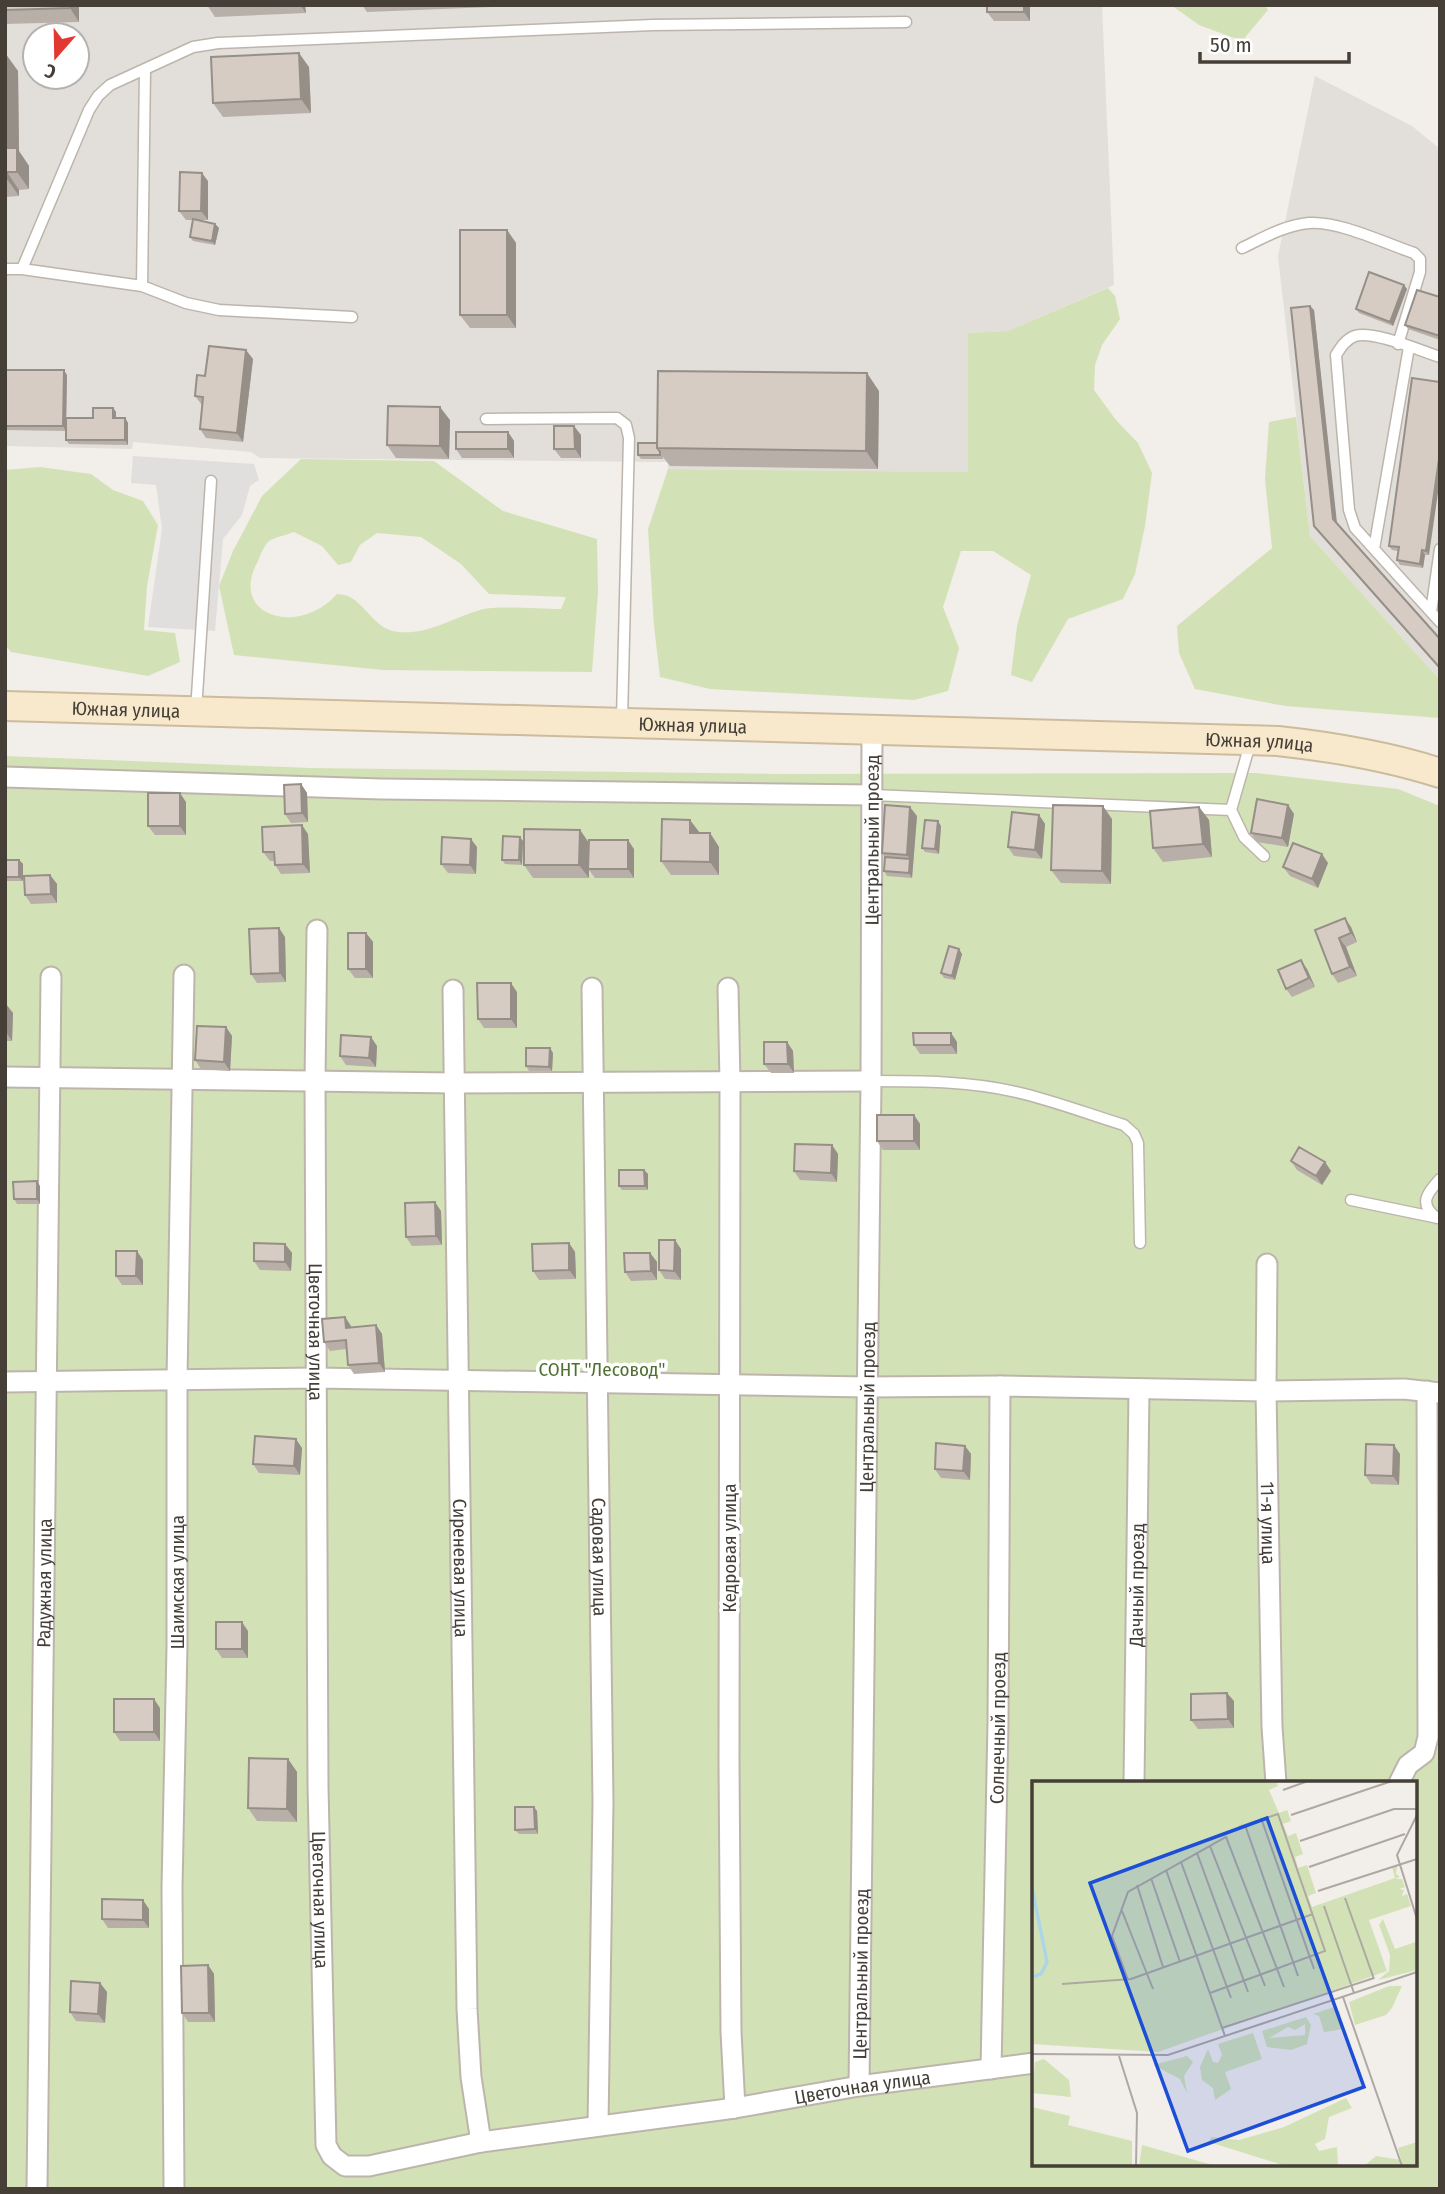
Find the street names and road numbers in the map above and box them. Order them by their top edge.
street label: Южная улица [71,697,180,723]
street label: Южная улица [638,712,747,738]
street label: Южная улица [1205,728,1315,757]
street label: Центральный проезд [860,755,884,926]
street label: Цветочная улица [304,1263,327,1401]
street label: Центральный проезд [855,1321,880,1493]
street label: 11-я улица [1256,1481,1280,1565]
street label: Кедровая улица [718,1484,741,1612]
street label: Сиреневая улица [448,1498,473,1638]
street label: Садовая улица [587,1498,611,1616]
street label: Шаимская улица [166,1515,189,1649]
street label: Радужная улица [32,1518,57,1648]
street label: Дачный проезд [1125,1523,1149,1648]
street label: Солнечный проезд [985,1652,1010,1804]
street label: Цветочная улица [307,1831,333,1969]
street label: Центральный проезд [848,1888,873,2060]
street label: Цветочная улица [793,2066,932,2109]

